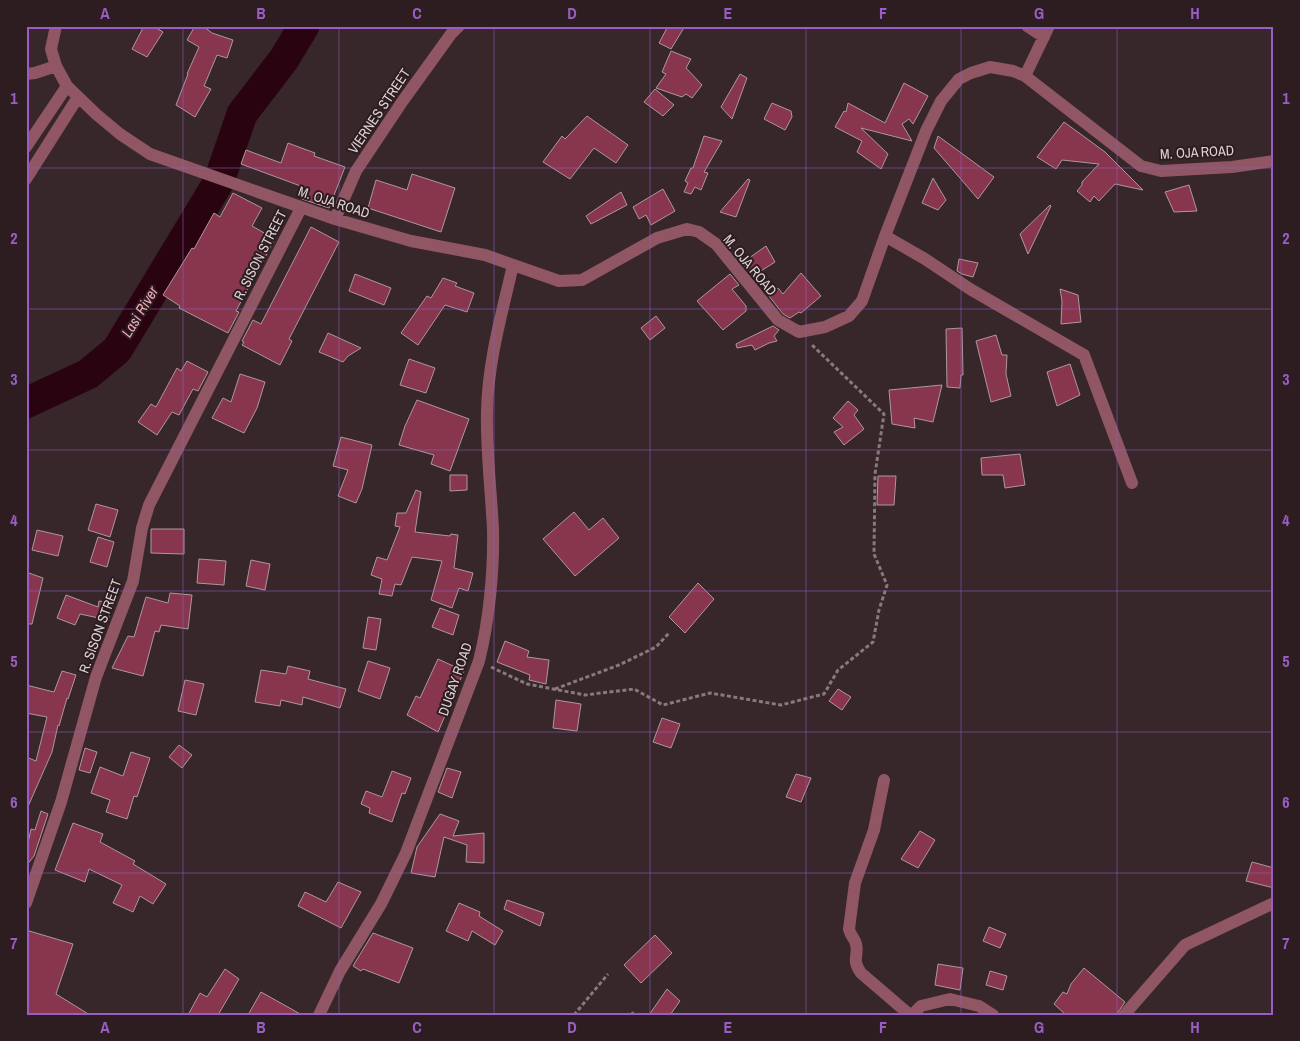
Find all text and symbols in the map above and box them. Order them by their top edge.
text: A [100,2,110,24]
text: B [256,2,266,24]
text: C [412,2,422,24]
text: D [567,2,577,24]
text: E [724,2,733,24]
text: F [879,2,887,24]
text: G [1034,2,1044,24]
text: H [1190,2,1200,24]
street label: VIERNES STREET [344,65,414,157]
text: 1 [10,87,18,109]
text: 1 [1282,87,1290,109]
street label: M. OJA ROAD [1160,141,1234,163]
street label: M. OJA ROAD [296,182,372,222]
street label: R. SISON STREET [230,207,290,303]
text: 2 [10,227,18,249]
text: 2 [1282,227,1290,249]
street label: M. OJA ROAD [719,231,781,299]
water label: Lasi River [116,282,163,341]
text: 3 [10,368,18,390]
text: 3 [1282,368,1290,390]
text: 4 [10,509,18,531]
text: 4 [1282,509,1290,531]
street label: R. SISON STREET [75,576,125,676]
street label: DUGAY ROAD [434,640,476,718]
text: 5 [10,650,18,672]
text: 5 [1282,650,1290,672]
text: 6 [10,791,18,813]
text: 6 [1282,791,1290,813]
text: 7 [10,932,18,954]
text: 7 [1282,932,1290,954]
text: A [100,1016,110,1038]
text: B [256,1016,266,1038]
text: C [412,1016,422,1038]
text: D [567,1016,577,1038]
text: E [724,1016,733,1038]
text: F [879,1016,887,1038]
text: G [1034,1016,1044,1038]
text: H [1190,1016,1200,1038]

